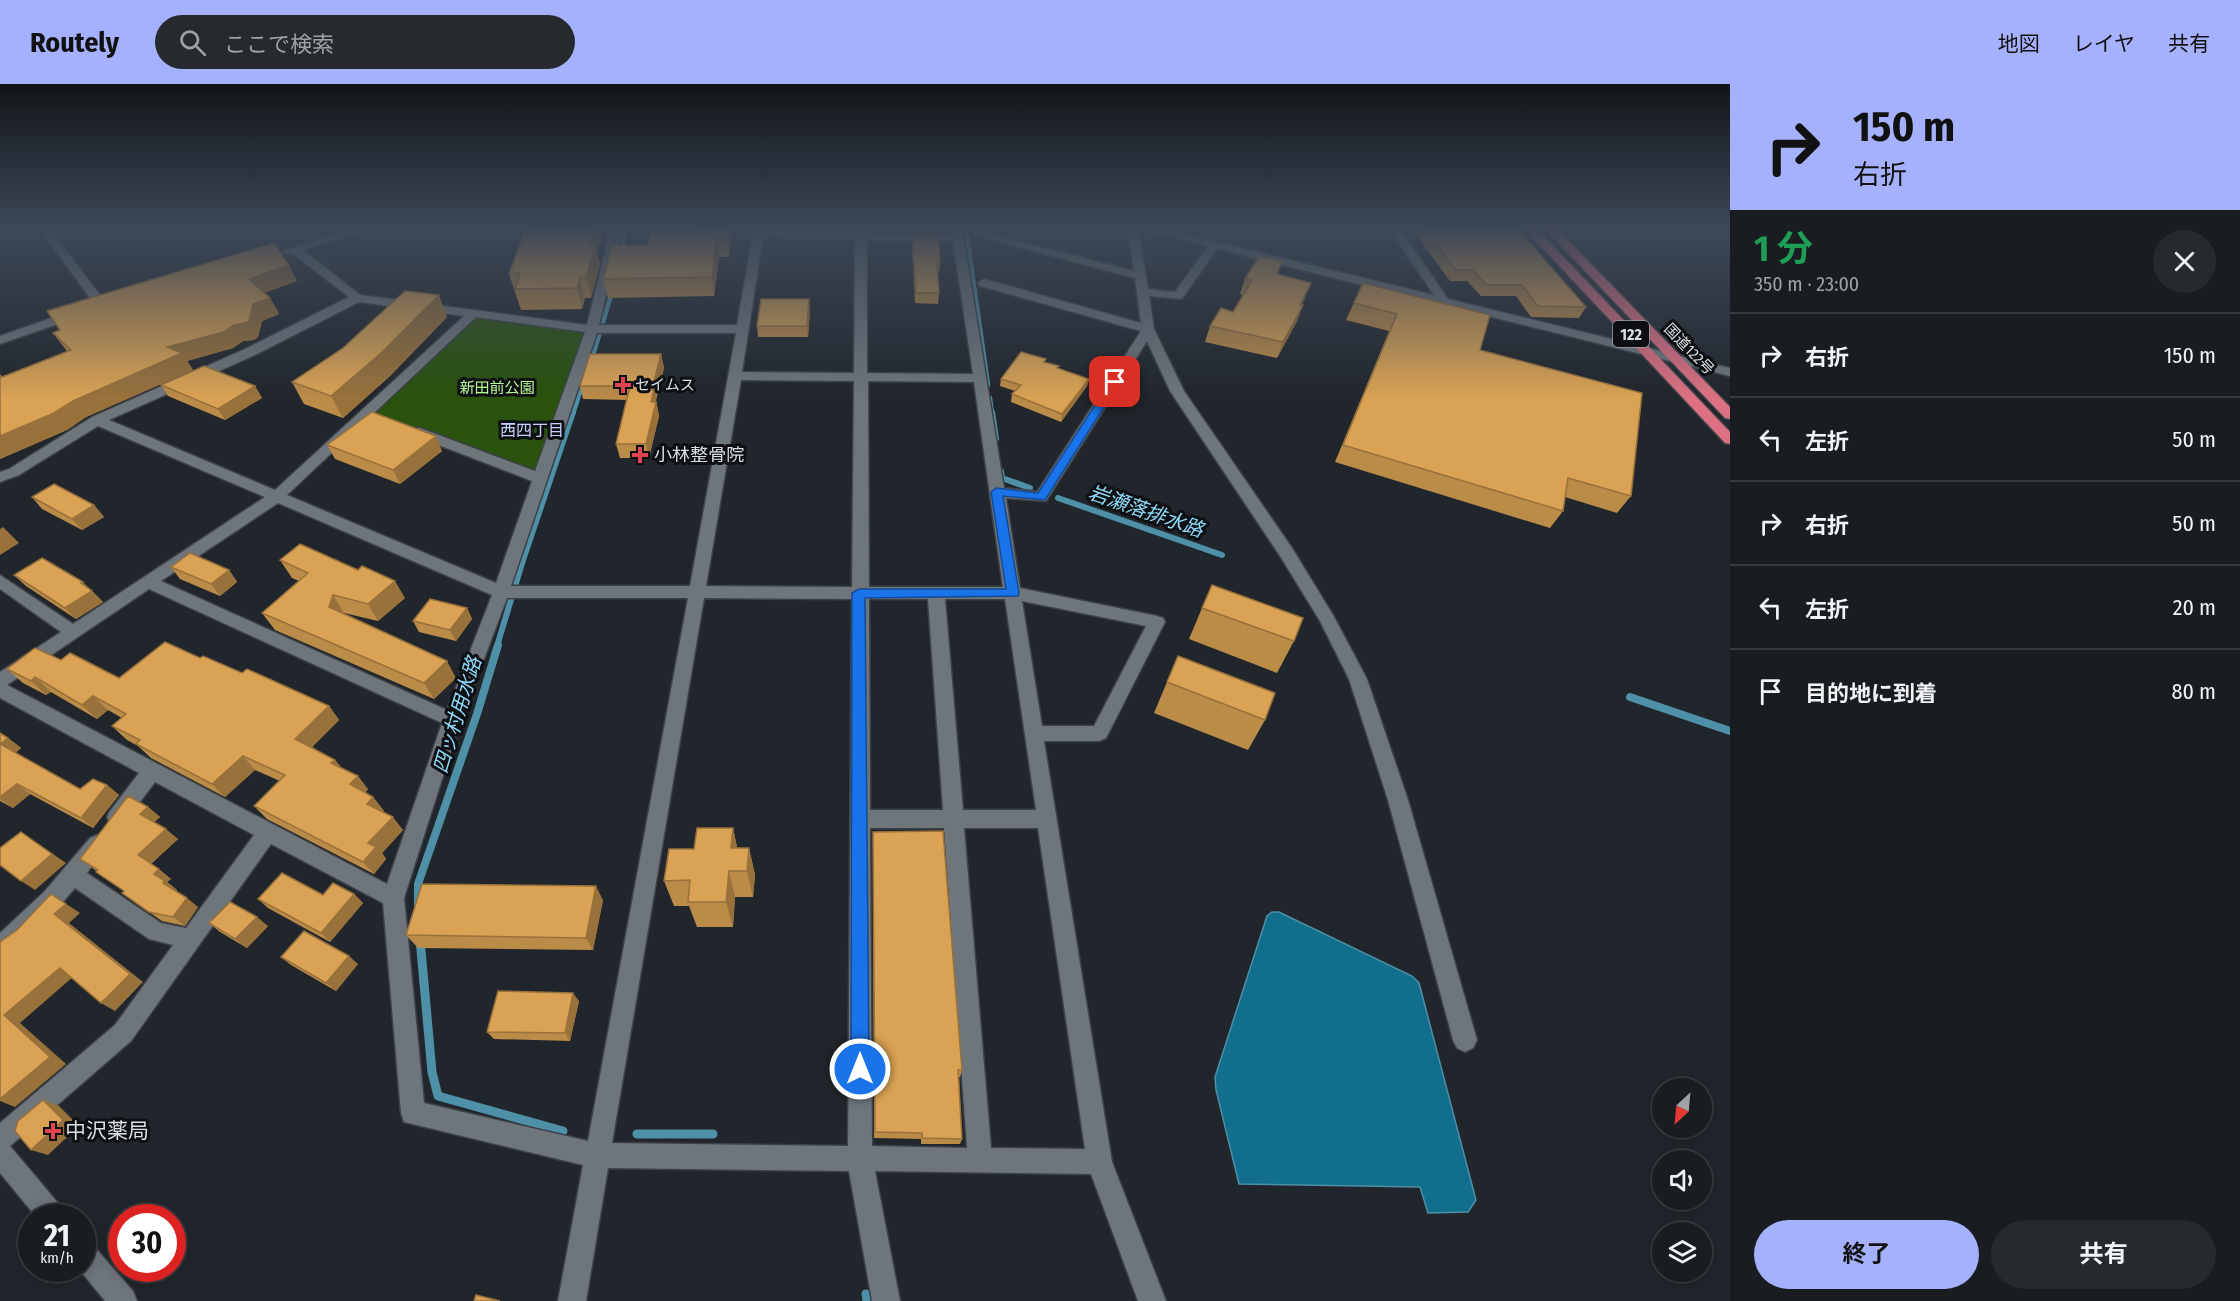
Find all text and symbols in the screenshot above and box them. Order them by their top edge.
search box [155,15,575,69]
text: Routely [30,26,119,59]
icon: search [176,26,209,59]
text: ここで検索 [224,31,334,58]
text: 地図 [1998,31,2040,57]
text: レイヤ [2073,31,2135,57]
text: 共有 [2168,31,2210,57]
text: 150 m [1853,102,1955,152]
icon: right [1754,108,1832,186]
text: 右折 [1853,159,1907,191]
text: 1 分 [1754,227,1813,271]
button: close [2153,230,2216,293]
text: 350 m · 23:00 [1754,272,1859,296]
street label: 国道122号 [1660,320,1718,378]
road number: 122 [1613,321,1649,347]
icon: right [1754,339,1787,372]
text: 150 m [2164,342,2216,369]
text: 右折 [1805,344,1849,371]
pin [1089,356,1140,407]
icon: arrive [1098,365,1131,398]
place label: セイムス [635,376,695,394]
marker: セイムス [616,378,630,392]
park label: 新田前公園 [459,379,535,397]
district label: 西四丁目 [500,421,564,440]
icon: left [1754,423,1787,456]
text: 50 m [2172,426,2216,453]
text: 左折 [1805,428,1849,455]
place label: 小林整骨院 [654,444,744,466]
marker: 小林整骨院 [631,446,649,464]
water label: 岩瀬落排水路 [1085,480,1209,543]
icon: right [1754,507,1787,540]
text: 50 m [2172,510,2216,537]
text: 右折 [1805,512,1849,539]
icon: left [1754,591,1787,624]
text: 20 m [2173,594,2216,621]
text: 左折 [1805,596,1849,623]
water label: 四ッ村用水路 [428,652,487,776]
icon: arrive [1754,675,1787,708]
text: 80 m [2171,678,2216,705]
text: 目的地に到着 [1805,680,1937,707]
position arrow [828,1037,892,1101]
north arrow [1652,1078,1712,1138]
map controls [1652,1078,1712,1282]
place label: 中沢薬局 [65,1118,149,1144]
marker: 中沢薬局 [46,1124,60,1138]
button: sound [1652,1150,1712,1210]
speed limit sign: 30 [108,1204,186,1282]
text: 21 [44,1218,70,1254]
button: 終了 [1754,1220,1979,1289]
button: 共有 [1991,1220,2216,1289]
button: layers [1652,1222,1712,1282]
text: km/h [40,1249,74,1267]

